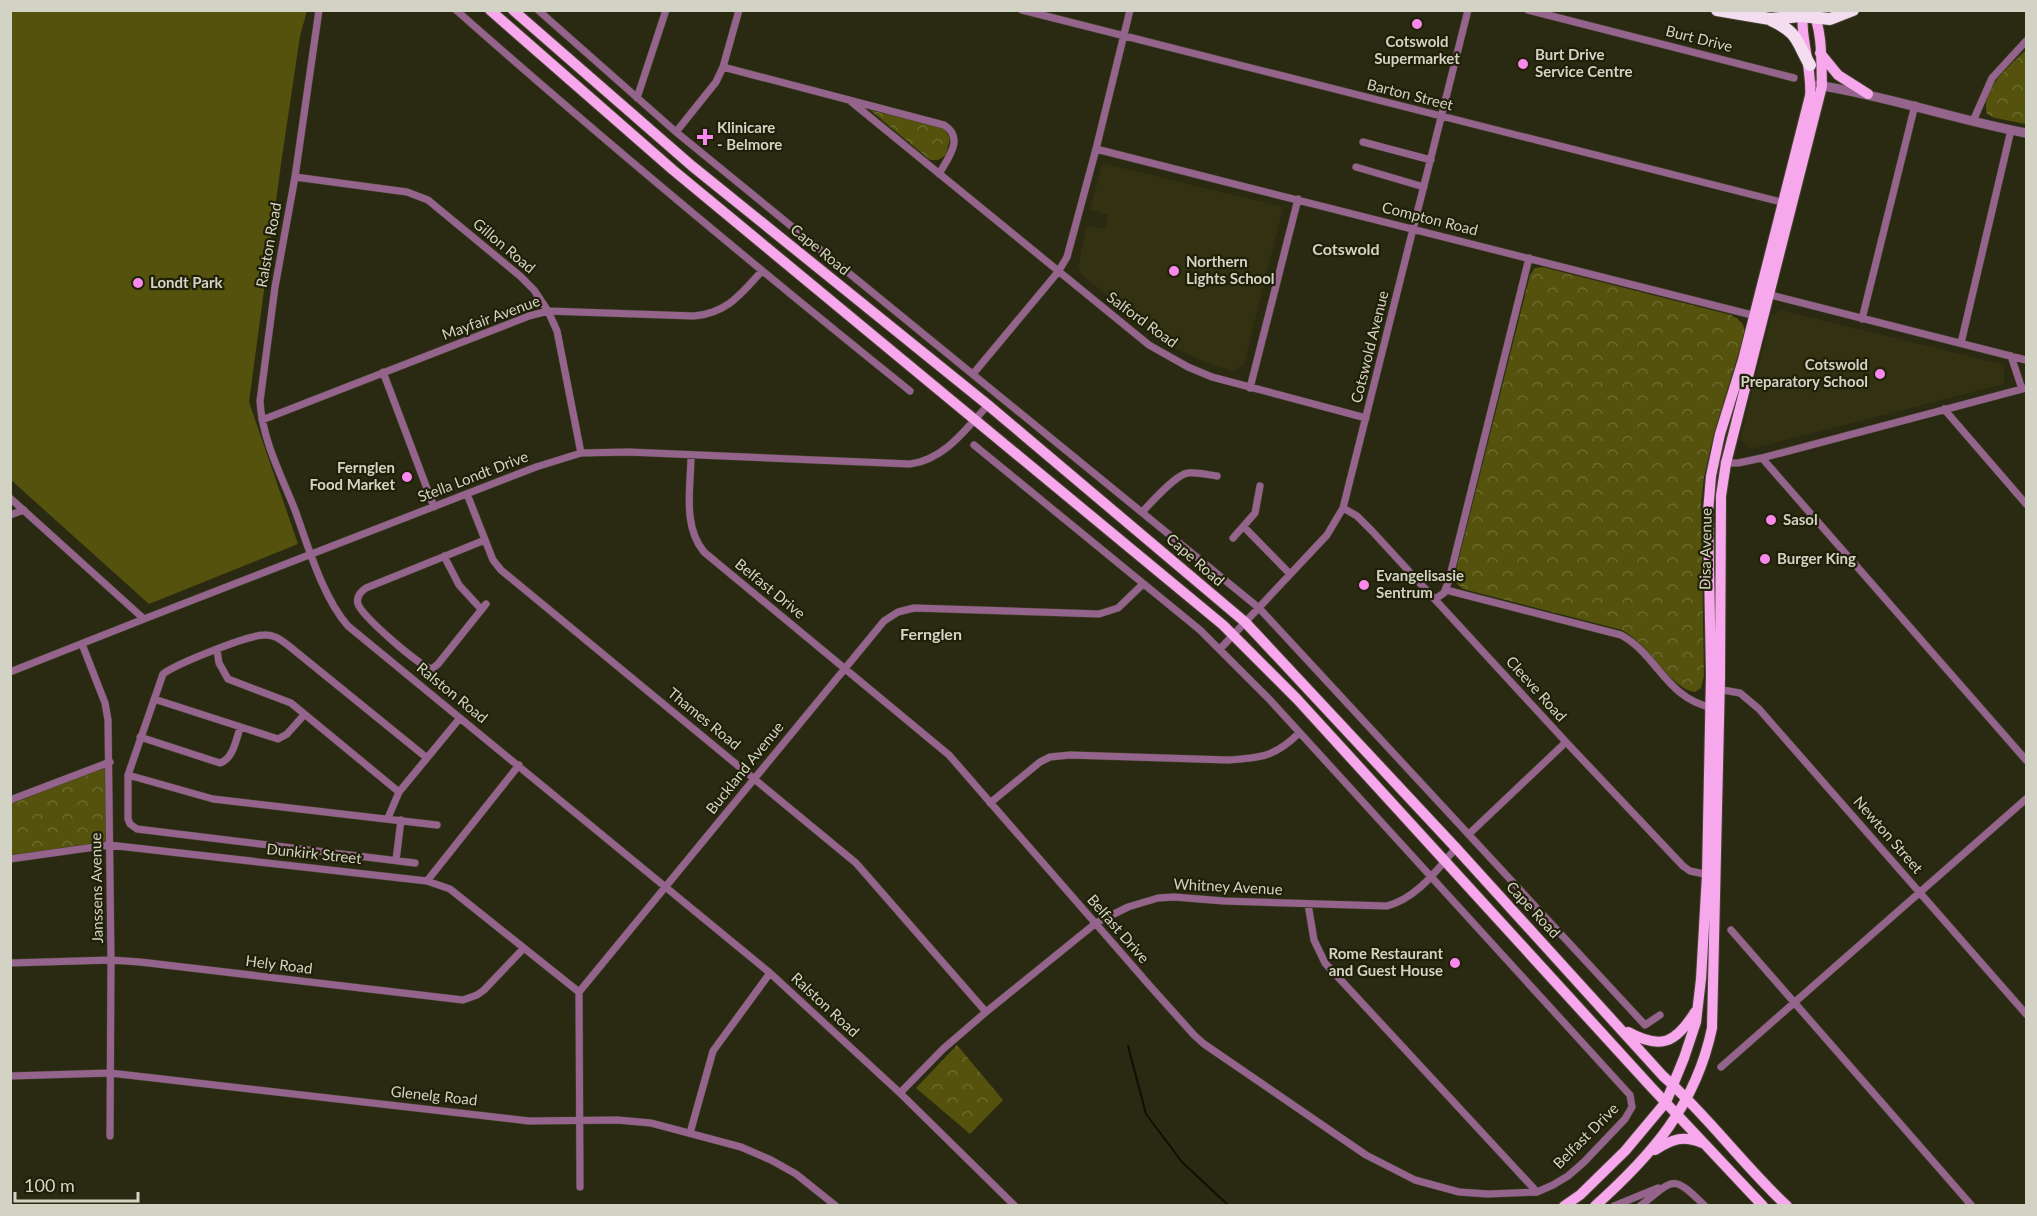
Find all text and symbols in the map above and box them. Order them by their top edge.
marker: Cotswold Supermarket [1410,17,1424,31]
street label: Burt Drive [1664,21,1735,55]
place label: Cotswold Supermarket [1374,32,1460,67]
place label: Burt Drive Service Centre [1535,45,1632,80]
marker: Burt Drive Service Centre [1516,57,1530,71]
street label: Barton Street [1365,75,1456,114]
place label: Klinicare - Belmore [717,118,782,153]
marker: Klinicare - Belmore [698,130,712,144]
street label: Compton Road [1380,197,1480,239]
street label: Ralston Road [252,201,284,289]
street label: Gillon Road [470,214,539,276]
street label: Cape Road [787,220,854,279]
district label: Cotswold [1312,239,1380,258]
place label: Northern Lights School [1186,252,1275,287]
marker: Northern Lights School [1167,264,1181,278]
place label: Londt Park [150,273,223,291]
marker: Londt Park [131,276,145,290]
street label: Salford Road [1104,287,1182,351]
street label: Cotswold Avenue [1346,289,1392,405]
street label: Mayfair Avenue [439,291,542,343]
place label: Cotswold Preparatory School [1741,355,1868,390]
marker: Cotswold Preparatory School [1873,367,1887,381]
street label: Stella Londt Drive [415,447,530,505]
place label: Fernglen Food Market [309,458,395,493]
marker: Fernglen Food Market [400,470,414,484]
street label: Disa Avenue [1695,508,1715,590]
place label: Sasol [1783,510,1818,528]
marker: Sasol [1764,513,1778,527]
street label: Cape Road [1163,529,1228,589]
place label: Burger King [1777,549,1856,567]
marker: Burger King [1758,552,1772,566]
street label: Belfast Drive [732,554,809,622]
place label: Evangelisasie Sentrum [1376,566,1464,601]
marker: Evangelisasie Sentrum [1357,578,1371,592]
district label: Fernglen [900,624,962,643]
street label: Cleeve Road [1503,652,1571,725]
street label: Ralston Road [414,658,492,726]
street label: Thames Road [665,683,745,753]
street label: Buckland Avenue [702,718,787,817]
street label: Newton Street [1850,792,1928,877]
street label: Janssens Avenue [86,832,106,943]
street label: Dunkirk Street [266,839,363,867]
street label: Whitney Avenue [1173,874,1283,898]
street label: Cape Road [1503,877,1564,941]
street label: Belfast Drive [1084,890,1154,966]
place label: Rome Restaurant and Guest House [1329,944,1443,979]
street label: Hely Road [245,951,314,977]
marker: Rome Restaurant and Guest House [1448,956,1462,970]
street label: Ralston Road [788,968,863,1040]
street label: Glenelg Road [390,1082,478,1109]
street label: Belfast Drive [1549,1099,1622,1172]
scale bar [15,1165,138,1203]
text: 100 m [24,1174,75,1196]

